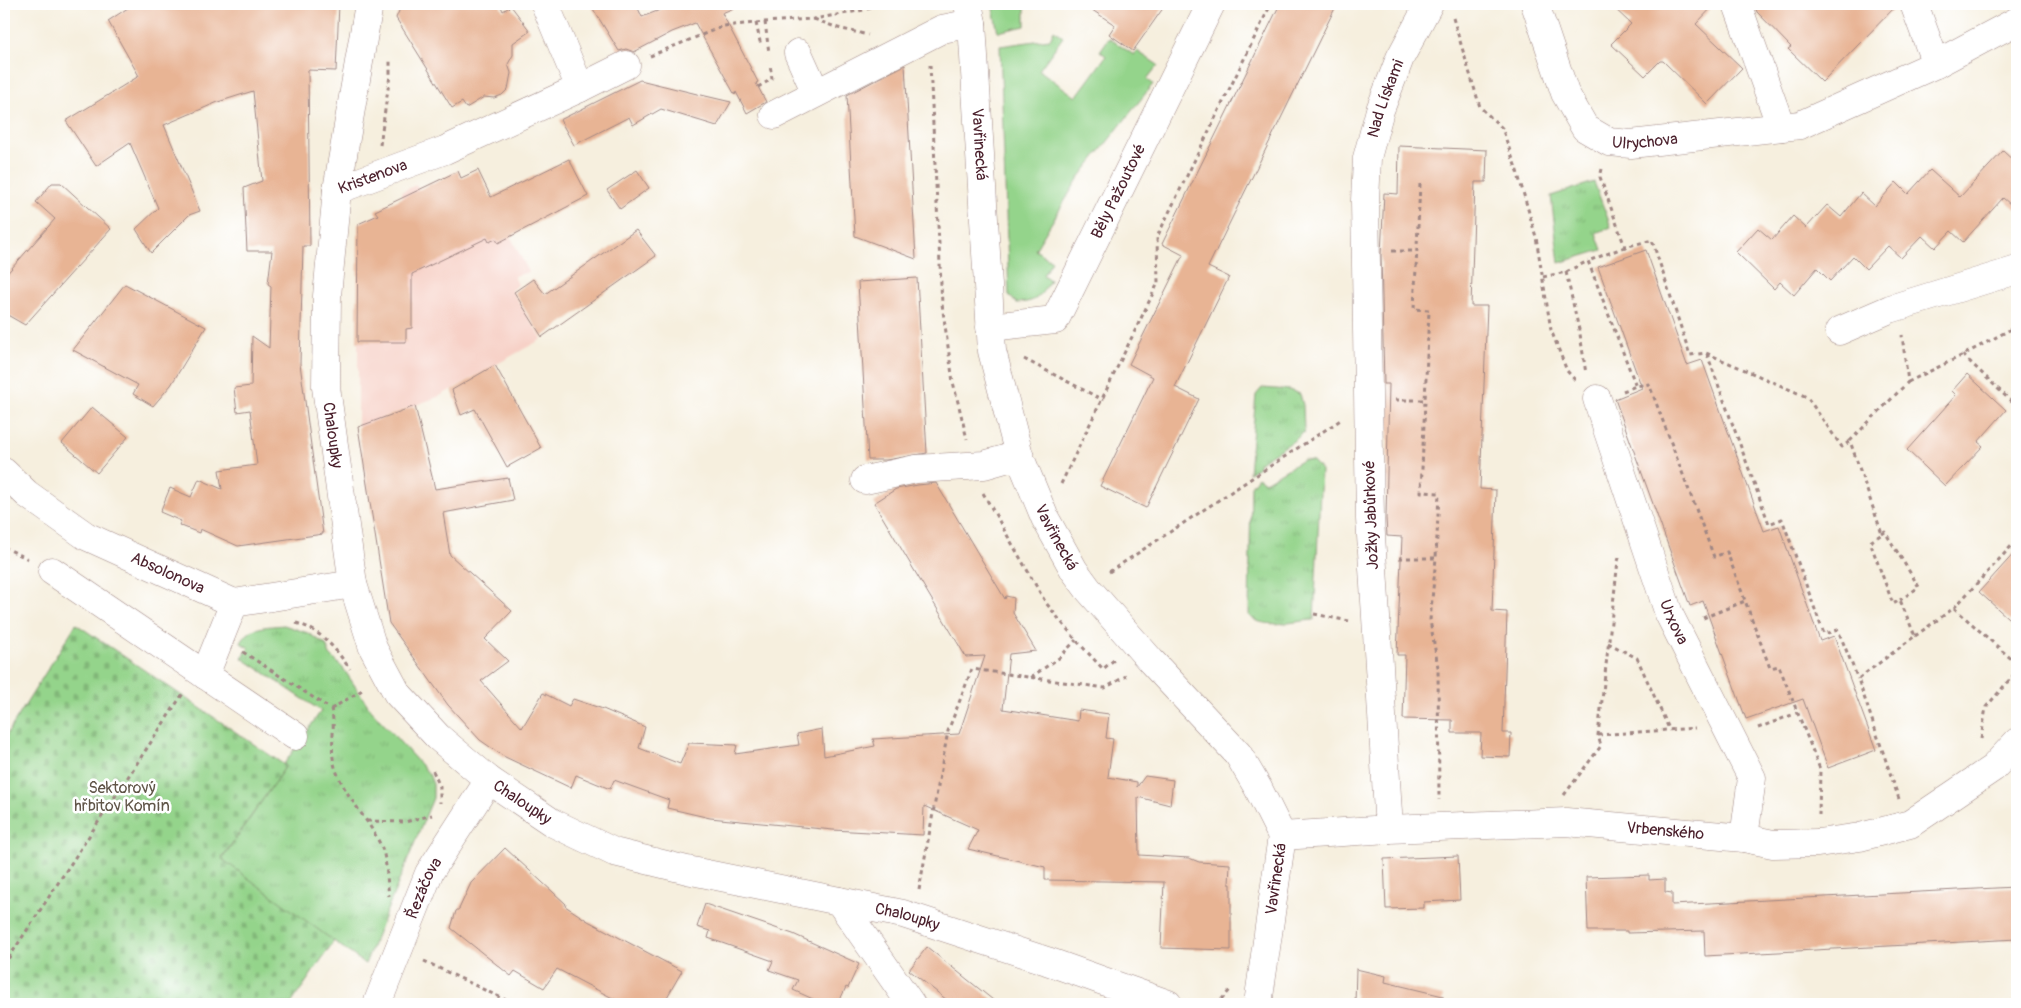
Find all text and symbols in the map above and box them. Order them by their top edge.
street label: Nad Lískami [1363,56,1409,140]
street label: Vavřinecká [967,108,992,181]
street label: Ulrychova [1611,129,1679,154]
street label: Běly Pažoutové [1087,141,1150,242]
street label: Kristenova [335,155,410,199]
street label: Chaloupky [318,401,347,470]
street label: Jožky Jabůrkové [1359,460,1383,570]
street label: Vavřinecká [1030,501,1082,574]
street label: Absolonova [128,548,208,598]
street label: Urxova [1655,597,1693,648]
street label: Chaloupky [489,776,556,829]
park label: Sektorový hřbitov Komín [74,778,170,816]
street label: Vrbenského [1626,817,1705,844]
street label: Vavřinecká [1261,842,1291,916]
street label: Řezáčova [402,853,446,922]
street label: Chaloupky [873,899,942,935]

